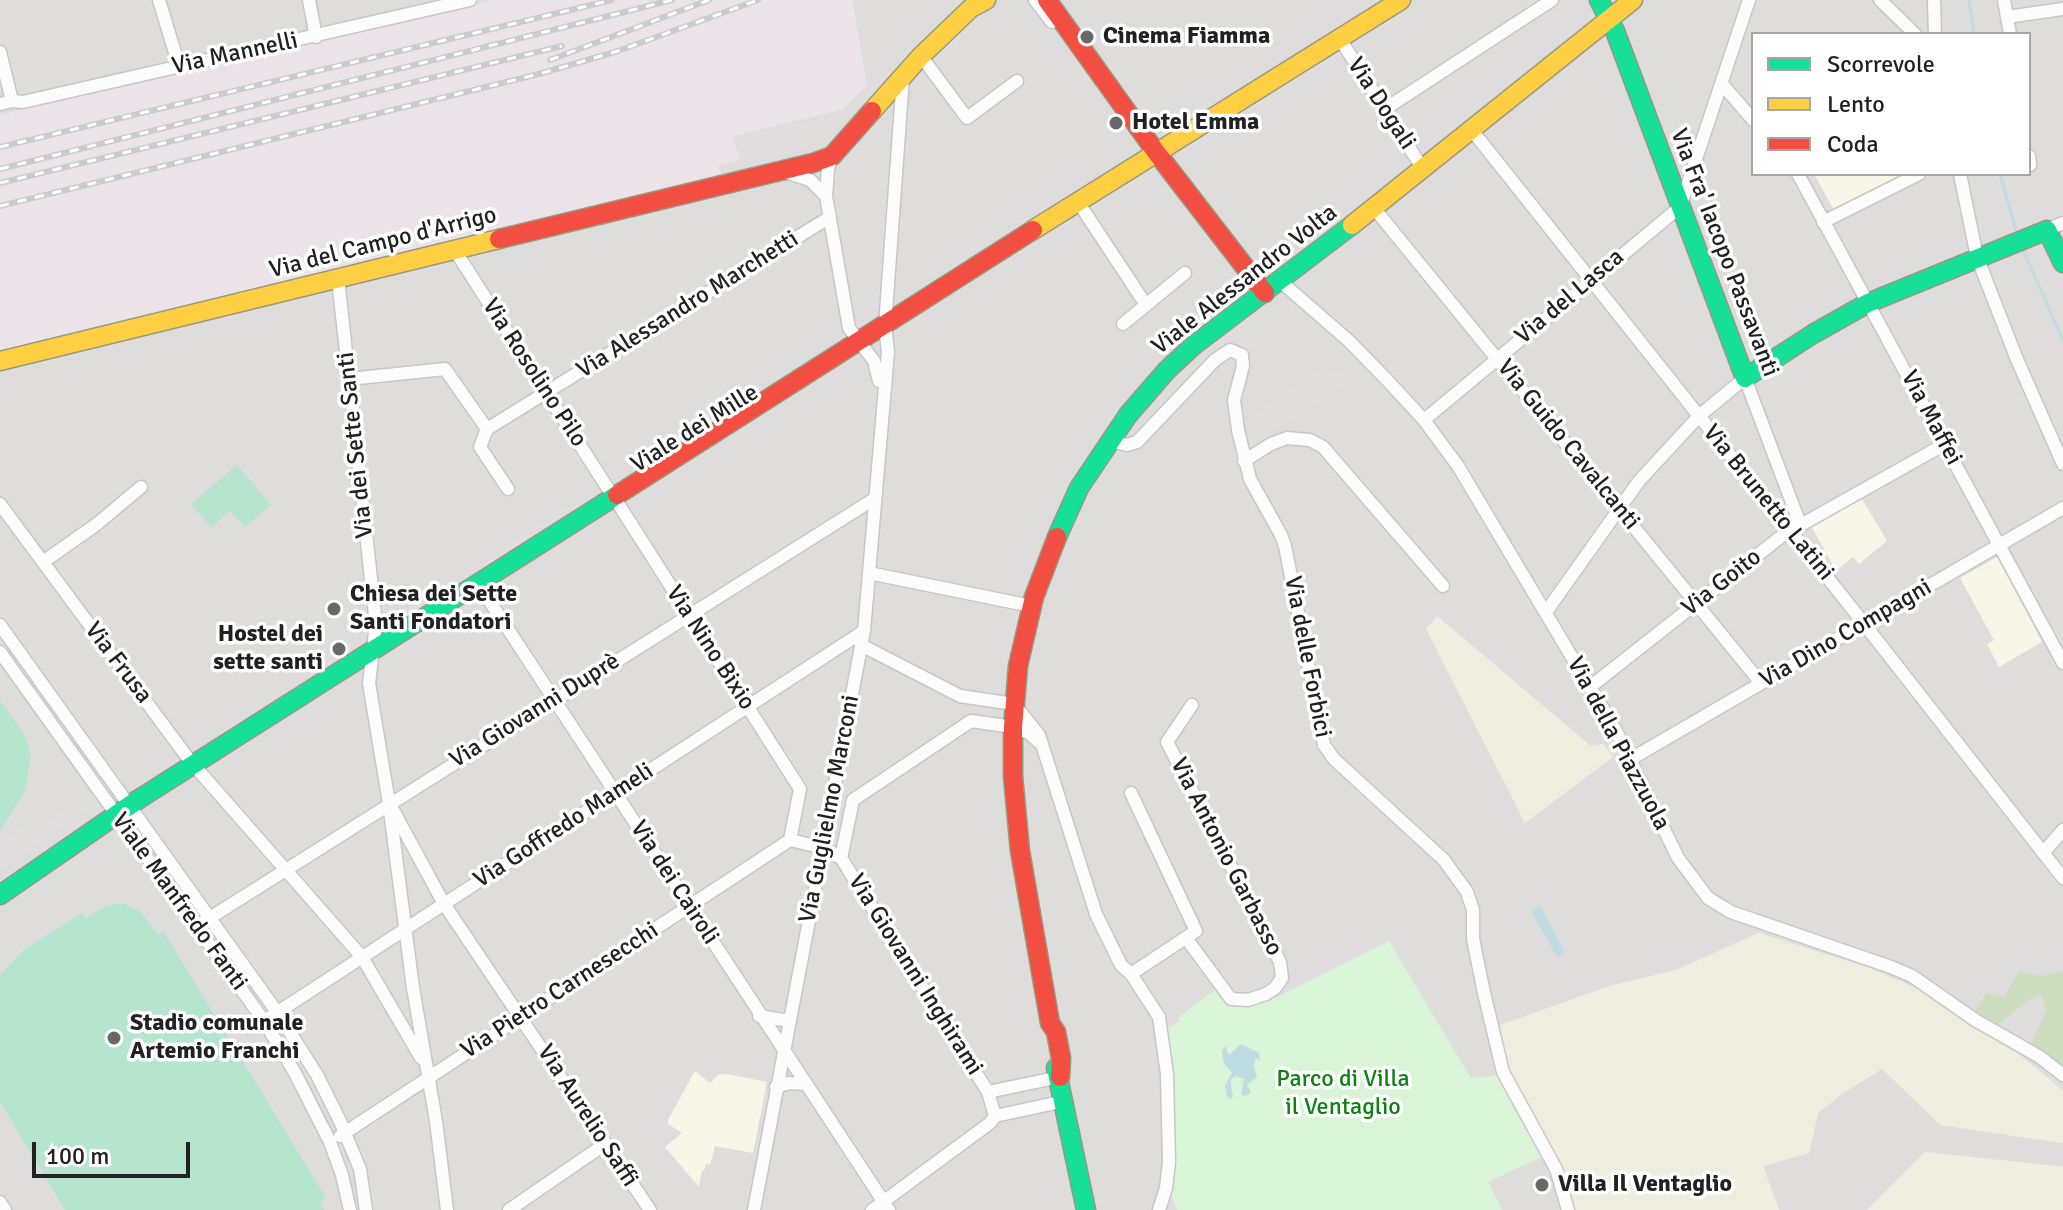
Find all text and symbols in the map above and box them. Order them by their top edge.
place label: Cinema Fiamma [1103,23,1270,51]
street label: Via Mannelli [170,27,300,81]
marker: Cinema Fiamma [1078,28,1096,46]
legend [1751,32,2031,176]
text: Scorrevole [1827,49,1935,79]
street label: Via Dogali [1341,53,1421,155]
text: Lento [1827,89,1885,119]
place label: Hotel Emma [1132,109,1259,137]
marker: Hotel Emma [1107,114,1125,132]
street label: Via Fra' Iacopo Passavanti [1663,125,1785,381]
text: Coda [1827,129,1879,159]
street label: Viale Alessandro Volta [1147,199,1343,361]
street label: Via del Campo d'Arrigo [266,201,500,285]
street label: Via Alessandro Marchetti [572,225,804,385]
street label: Via del Lasca [1510,243,1630,351]
street label: Via Rosolino Pilo [475,293,593,453]
street label: Via dei Sette Santi [332,350,380,540]
street label: Via Guido Cavalcanti [1490,354,1646,536]
street label: Via Maffei [1894,366,1968,470]
street label: Viale dei Mille [626,378,764,480]
street label: Via Brunetto Latini [1696,419,1840,587]
street label: Via Goito [1677,543,1767,623]
street label: Via Dino Compagni [1755,573,1937,695]
street label: Via delle Forbici [1277,574,1337,740]
street label: Via Nino Bixio [659,580,761,716]
place label: Chiesa dei Sette Santi Fondatori [350,581,517,637]
marker: Chiesa dei Sette Santi Fondatori [325,600,343,618]
street label: Via Frusa [78,617,158,709]
place label: Hostel dei sette santi [213,621,323,677]
marker: Hostel dei sette santi [330,640,348,658]
street label: Via Giovanni Duprè [445,647,625,775]
street label: Via della Piazzuola [1560,652,1676,836]
street label: Via Guglielmo Marconi [794,693,866,925]
street label: Via Antonio Garbasso [1164,753,1288,961]
street label: Via Goffredo Mameli [469,757,659,895]
street label: Viale Manfredo Fanti [105,808,253,996]
street label: Via dei Cairoli [623,816,725,950]
street label: Via Giovanni Inghirami [841,869,989,1081]
street label: Via Pietro Carnesecchi [456,916,664,1066]
place label: Stadio comunale Artemio Franchi [130,1010,303,1066]
marker: Stadio comunale Artemio Franchi [105,1029,123,1047]
street label: Via Aurelio Saffi [530,1040,644,1192]
park label: Parco di Villa il Ventaglio [1276,1066,1410,1122]
scale bar [36,1126,194,1176]
text: 100 m [46,1141,109,1171]
place label: Villa Il Ventaglio [1558,1171,1732,1199]
marker: Villa Il Ventaglio [1533,1176,1551,1194]

